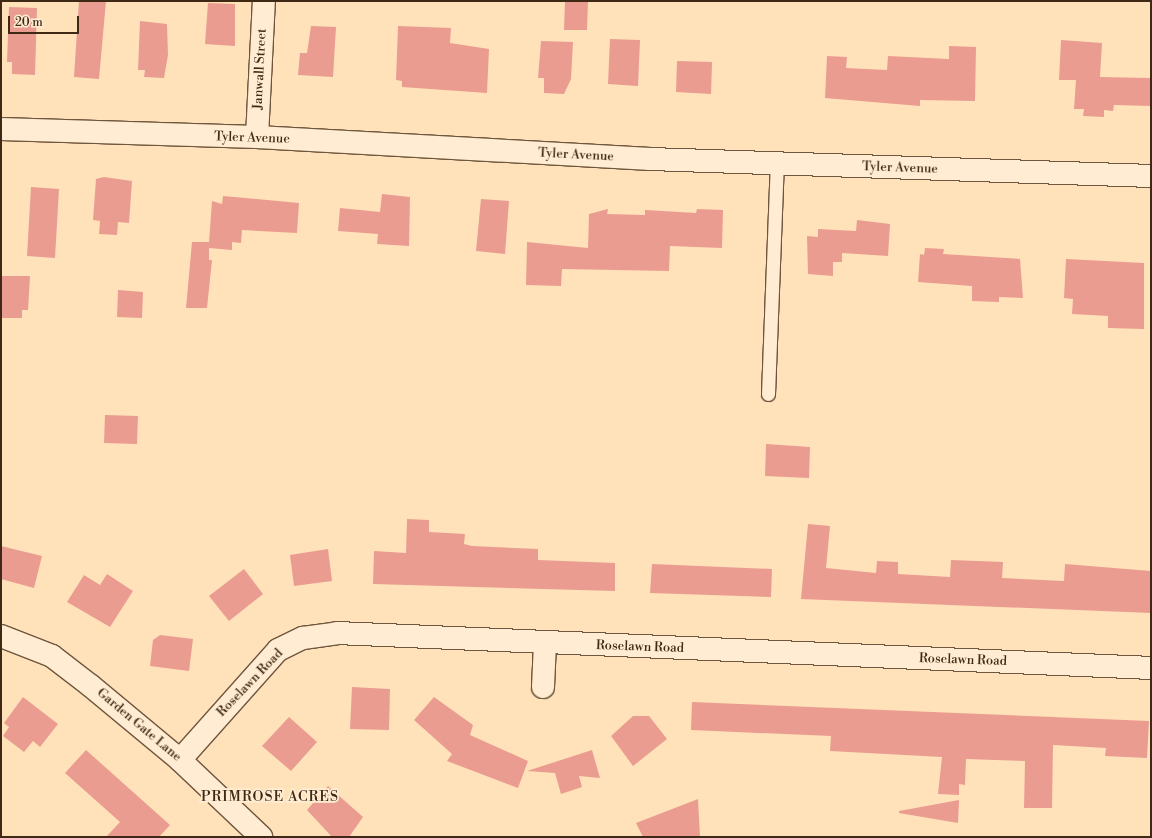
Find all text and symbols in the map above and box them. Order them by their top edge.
scale bar [10,8,81,34]
text: 20 m [15,15,43,30]
street label: Janwall Street [250,28,270,110]
street label: Tyler Avenue [214,129,290,147]
street label: Tyler Avenue [538,145,614,165]
street label: Tyler Avenue [862,159,938,177]
street label: Roselawn Road [596,638,684,656]
street label: Roselawn Road [214,646,286,720]
street label: Roselawn Road [919,651,1007,669]
street label: Garden Gate Lane [94,685,184,765]
district label: PRIMROSE ACRES [201,789,339,805]

